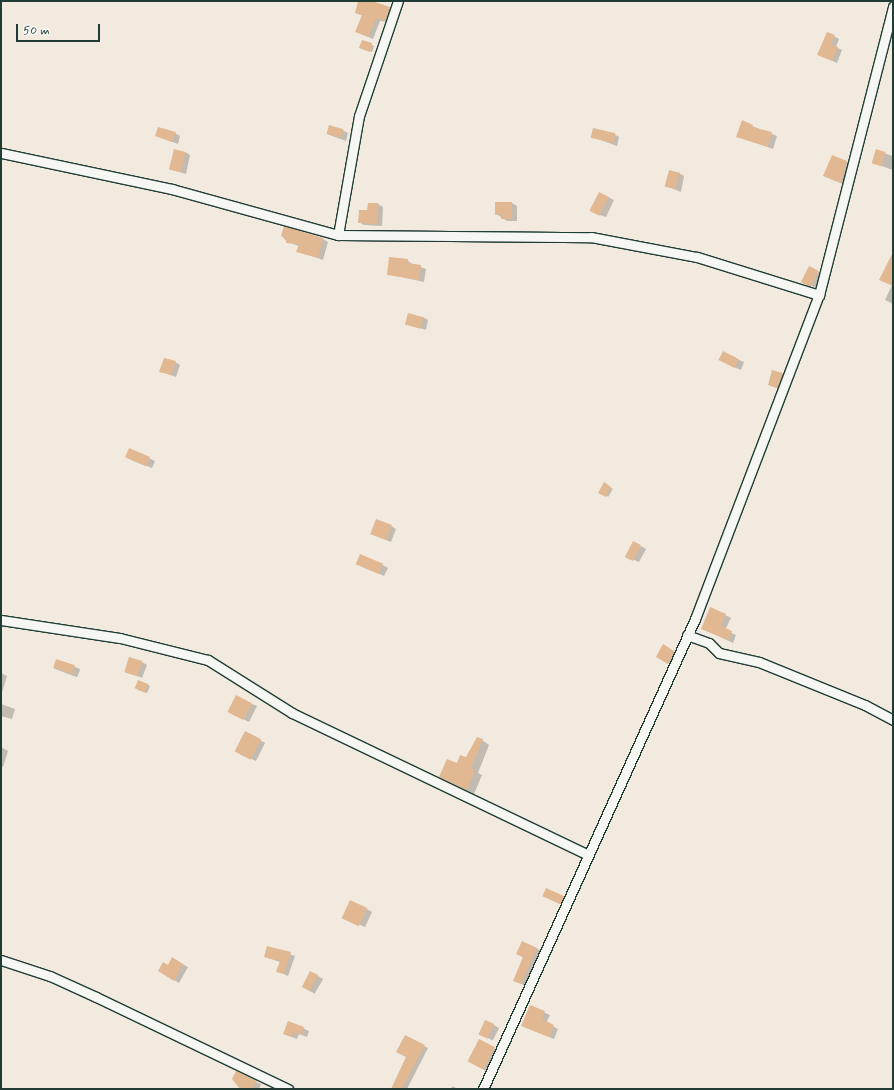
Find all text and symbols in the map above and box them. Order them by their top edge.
scale bar [18,16,102,42]
text: 50 m [23,23,50,39]

